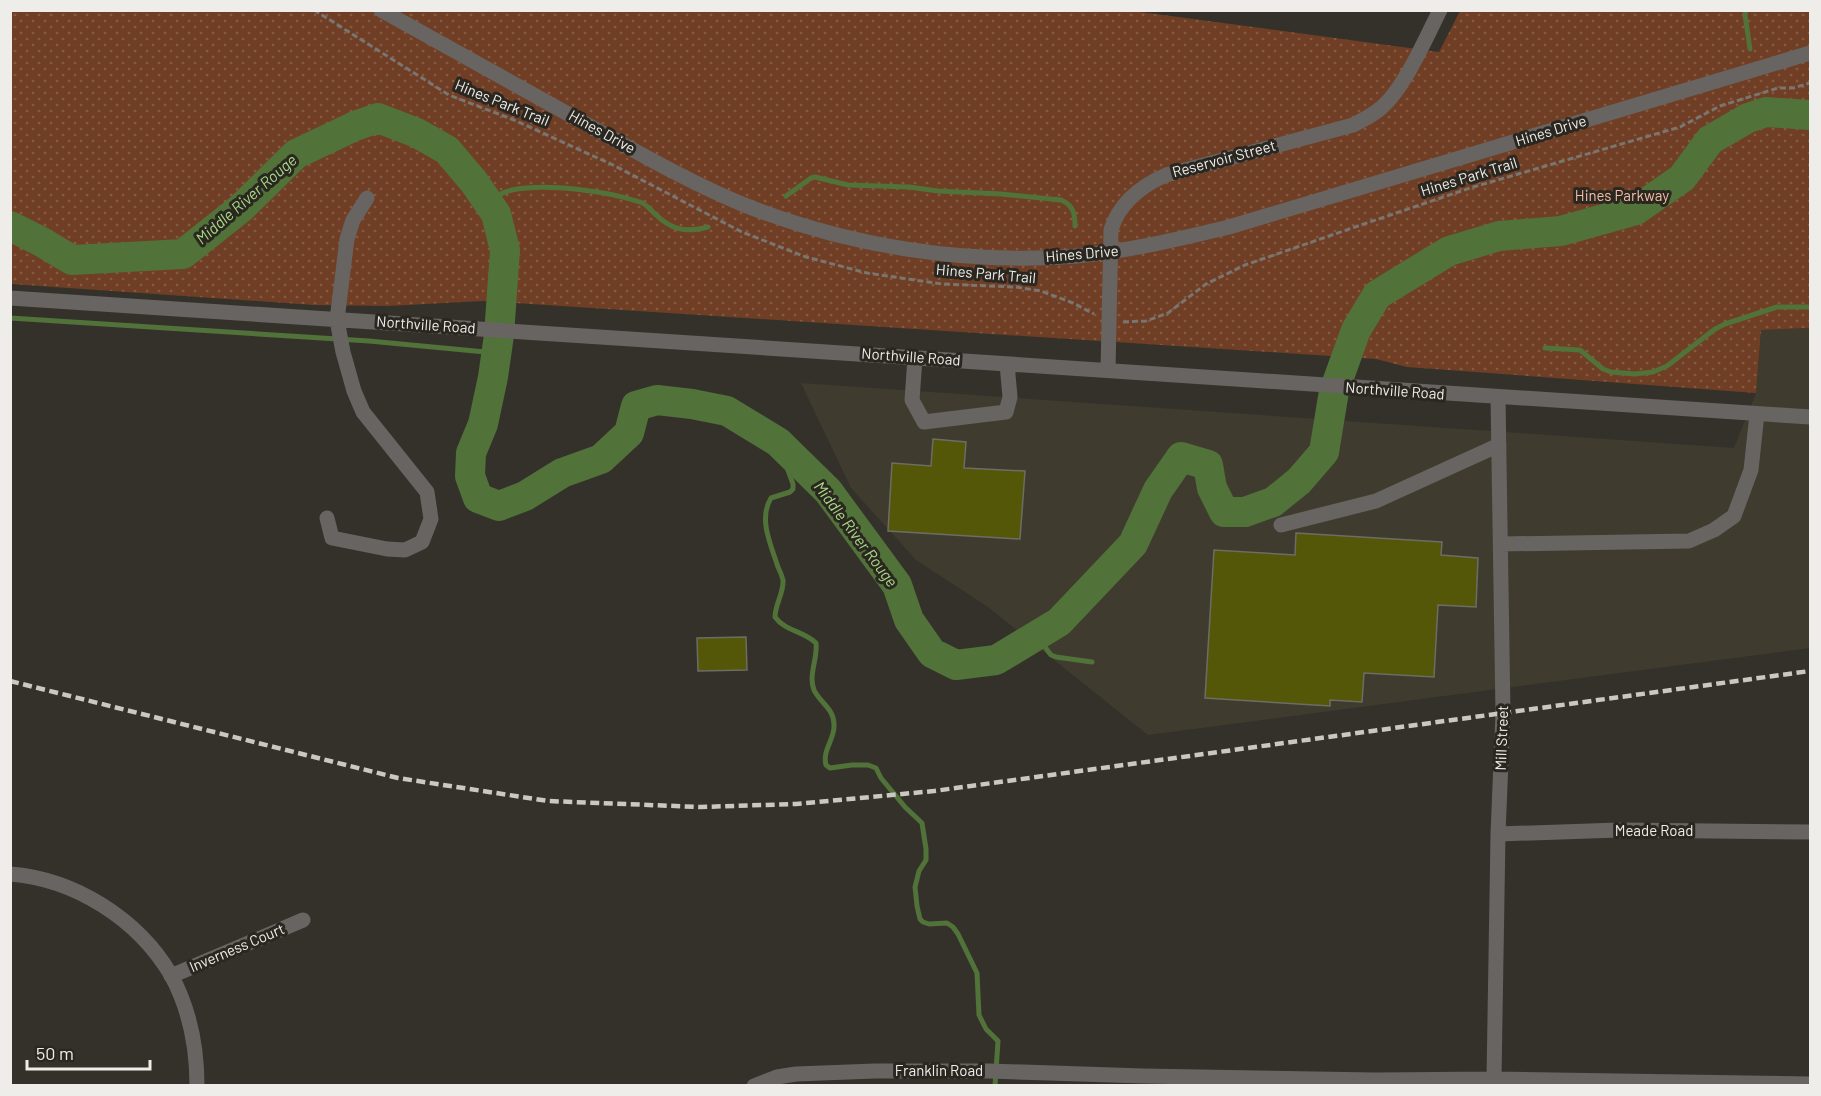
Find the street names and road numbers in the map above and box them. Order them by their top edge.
street label: Hines Park Trail [453,75,552,129]
street label: Hines Drive [566,106,639,157]
street label: Hines Drive [1513,111,1588,149]
street label: Reservoir Street [1170,136,1277,180]
street label: Hines Park Trail [1418,153,1519,199]
street label: Hines Drive [1045,241,1119,265]
street label: Hines Park Trail [935,260,1037,286]
street label: Northville Road [376,312,476,336]
street label: Northville Road [861,344,961,368]
street label: Northville Road [1345,378,1445,402]
street label: Mill Street [1491,705,1511,771]
street label: Meade Road [1615,821,1693,839]
street label: Inverness Court [186,919,287,975]
street label: Franklin Road [895,1061,983,1079]

